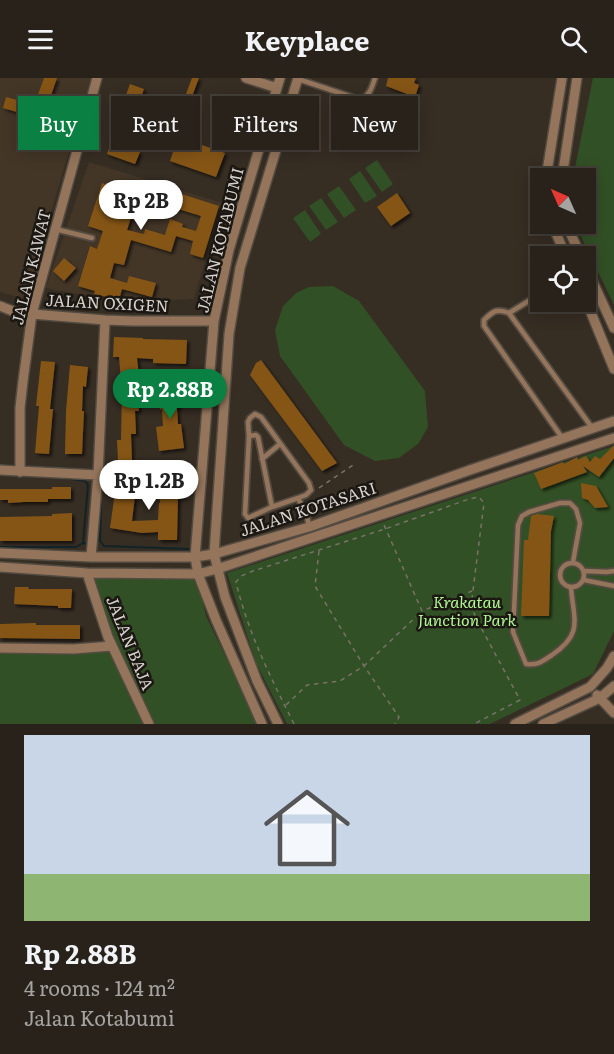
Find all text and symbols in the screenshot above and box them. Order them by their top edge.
text: Keyplace [245,19,369,59]
icon: menu [24,23,57,56]
icon: search [557,23,590,56]
chip: Buy [18,96,99,150]
chip: Rent [111,96,200,150]
chip: Filters [212,96,319,150]
chip: New [331,96,418,150]
street label: JALAN KOTABUMI [189,165,249,315]
north arrow [530,168,596,234]
map controls [530,168,596,312]
pin: Rp 2B [99,180,183,231]
text: Rp 2B [113,184,169,214]
street label: JALAN KAWAT [4,206,56,327]
button: locate [530,246,596,312]
street label: JALAN OXIGEN [45,287,169,317]
pin: Rp 2.88B [108,369,232,420]
text: Rp 2.88B [127,373,213,403]
pin: Rp 1.2B [94,460,204,511]
text: Rp 1.2B [113,464,185,494]
street label: JALAN KOTASARI [236,475,379,541]
park label: Krakatau Junction Park [418,589,516,631]
street label: JALAN BAJA [101,592,161,694]
icon: home [253,774,361,882]
text: Rp 2.88B [24,933,136,972]
text: 4 rooms · 124 m² [24,972,175,1002]
text: Jalan Kotabumi [24,1002,175,1032]

